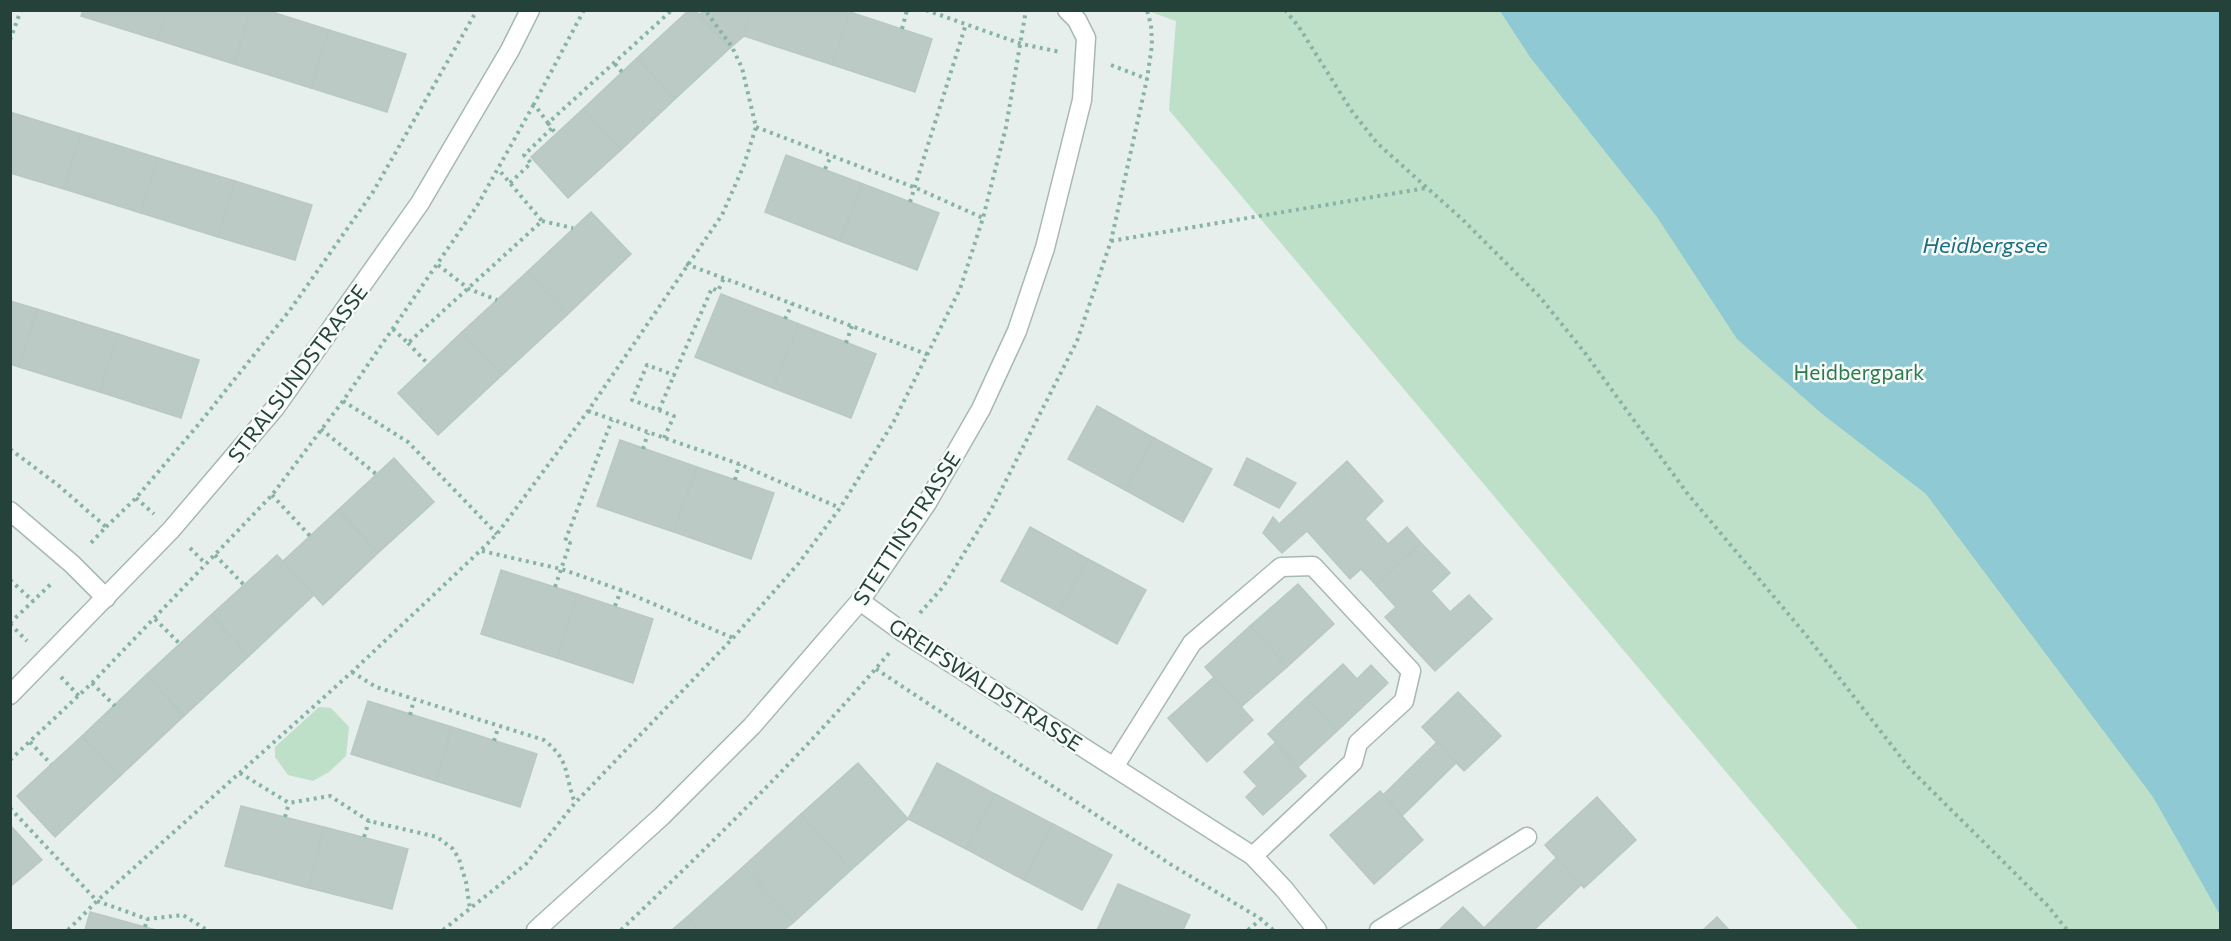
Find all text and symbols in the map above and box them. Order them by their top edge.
water label: Heidbergsee [1922,231,2048,258]
street label: STRALSUNDSTRASSE [222,279,372,467]
park label: Heidbergpark [1794,359,1924,384]
street label: STETTINSTRASSE [847,447,965,609]
street label: GREIFSWALDSTRASSE [885,612,1087,756]

